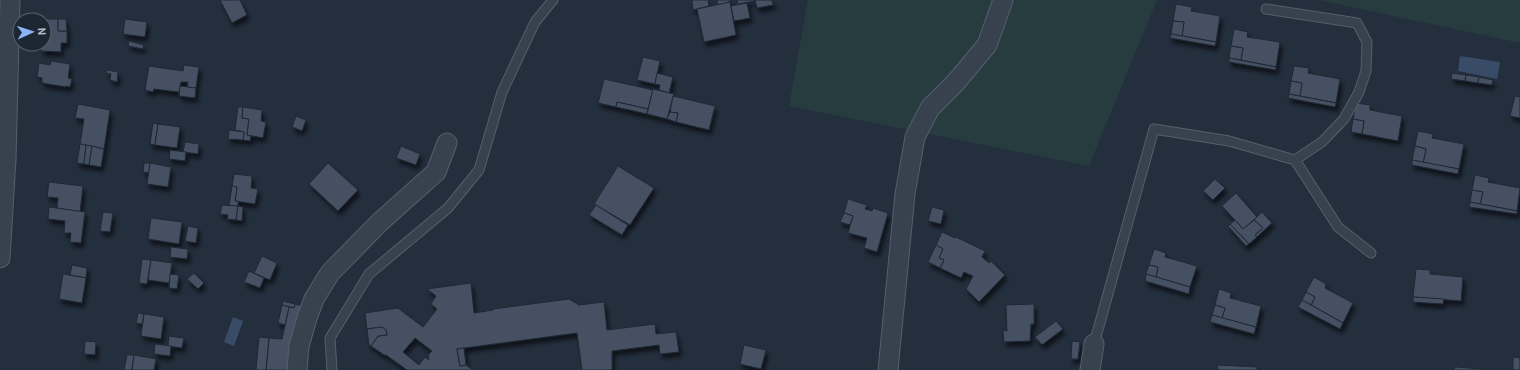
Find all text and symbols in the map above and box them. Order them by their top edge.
north arrow [12,12,52,52]
text: N [36,27,49,35]

